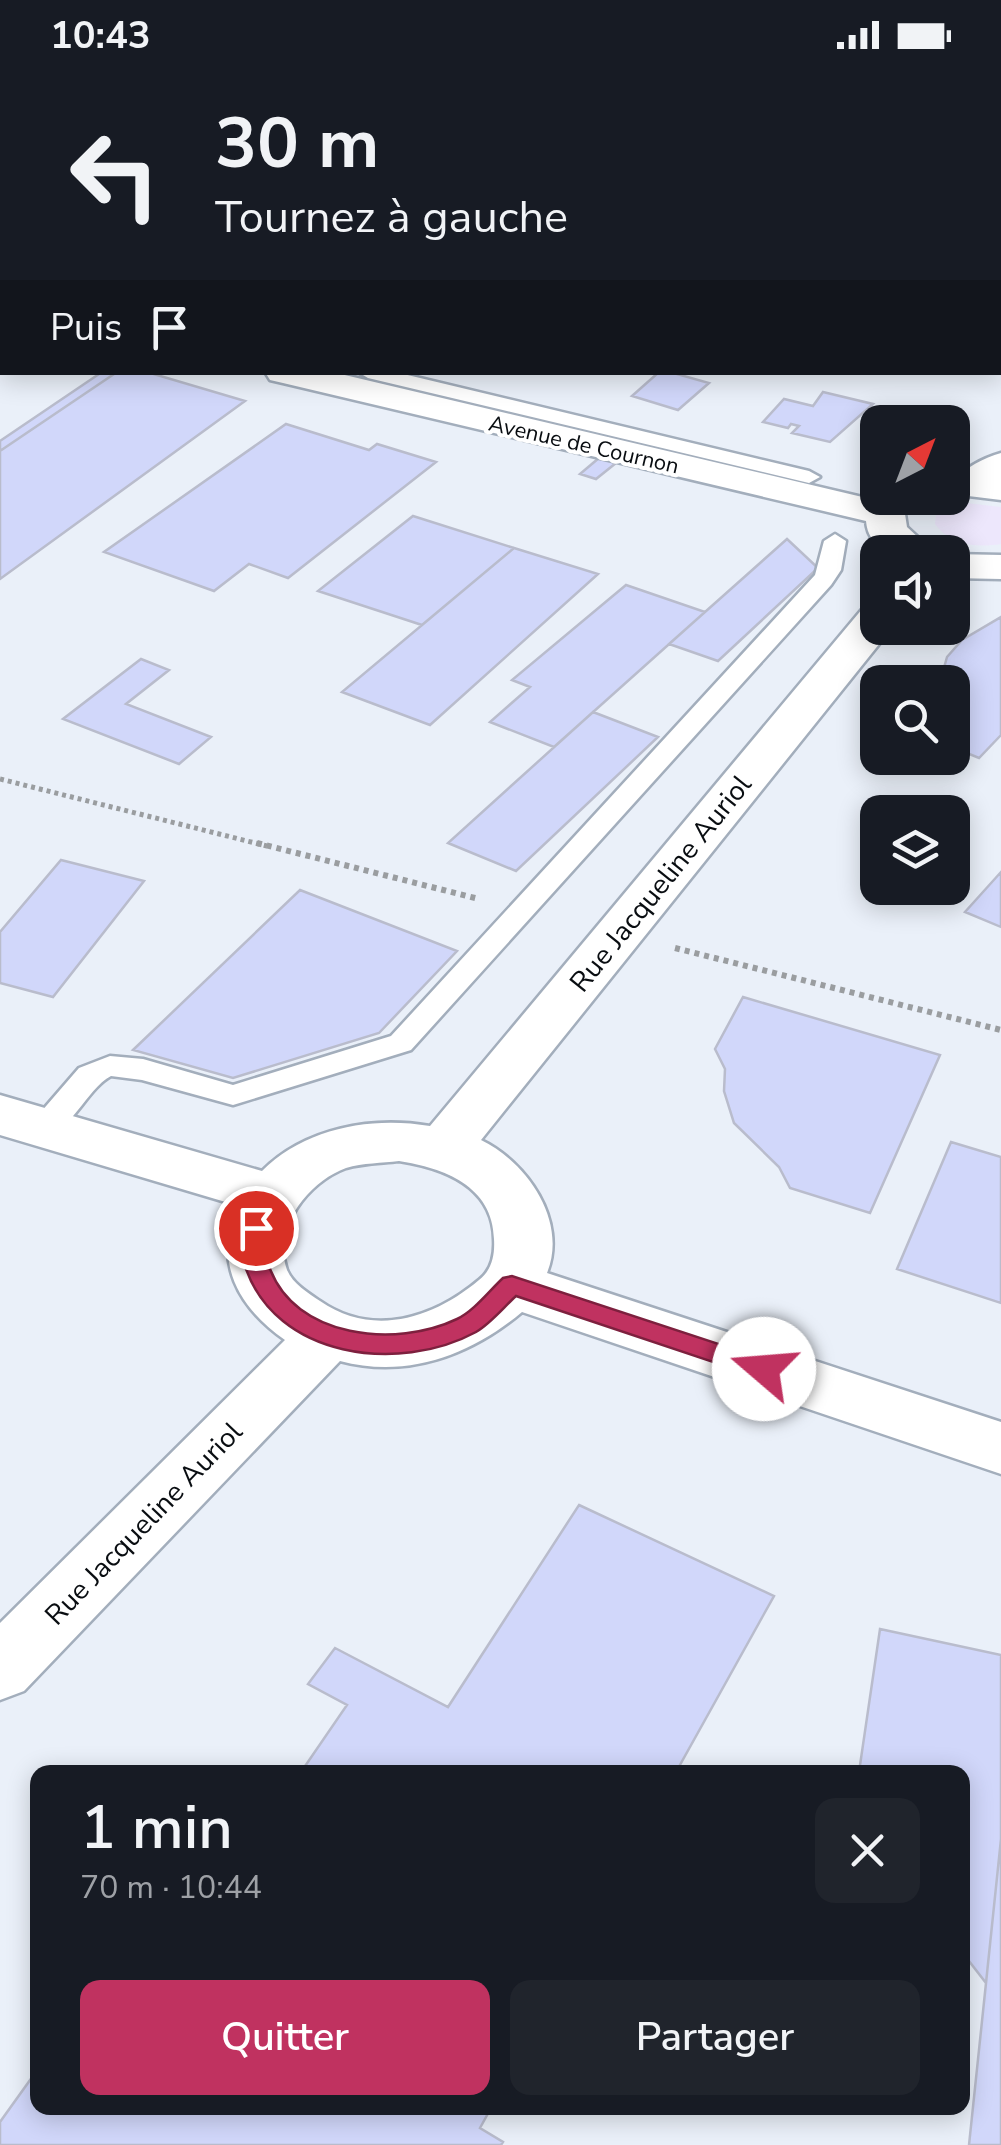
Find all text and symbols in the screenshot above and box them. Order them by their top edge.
text: 10:43 [50,10,151,61]
text: 30 m [215,96,379,192]
icon: left [50,110,180,240]
text: Tournez à gauche [215,187,568,248]
icon: arrive [142,300,197,355]
text: Puis [50,302,122,353]
north arrow [860,405,970,515]
map controls [860,405,970,905]
street label: Avenue de Cournon [486,408,682,481]
button: sound [860,535,970,645]
button: search [860,665,970,775]
street label: Rue Jacqueline Auriol [561,766,761,1000]
button: layers [860,795,970,905]
pin [214,1186,299,1271]
icon: arrive [229,1201,284,1256]
position arrow [712,1317,816,1421]
street label: Rue Jacqueline Auriol [37,1413,251,1634]
text: 1 min [80,1787,233,1869]
button: close [815,1798,920,1903]
text: 70 m · 10:44 [80,1866,262,1909]
button: Quitter [80,1980,490,2095]
button: Partager [510,1980,920,2095]

